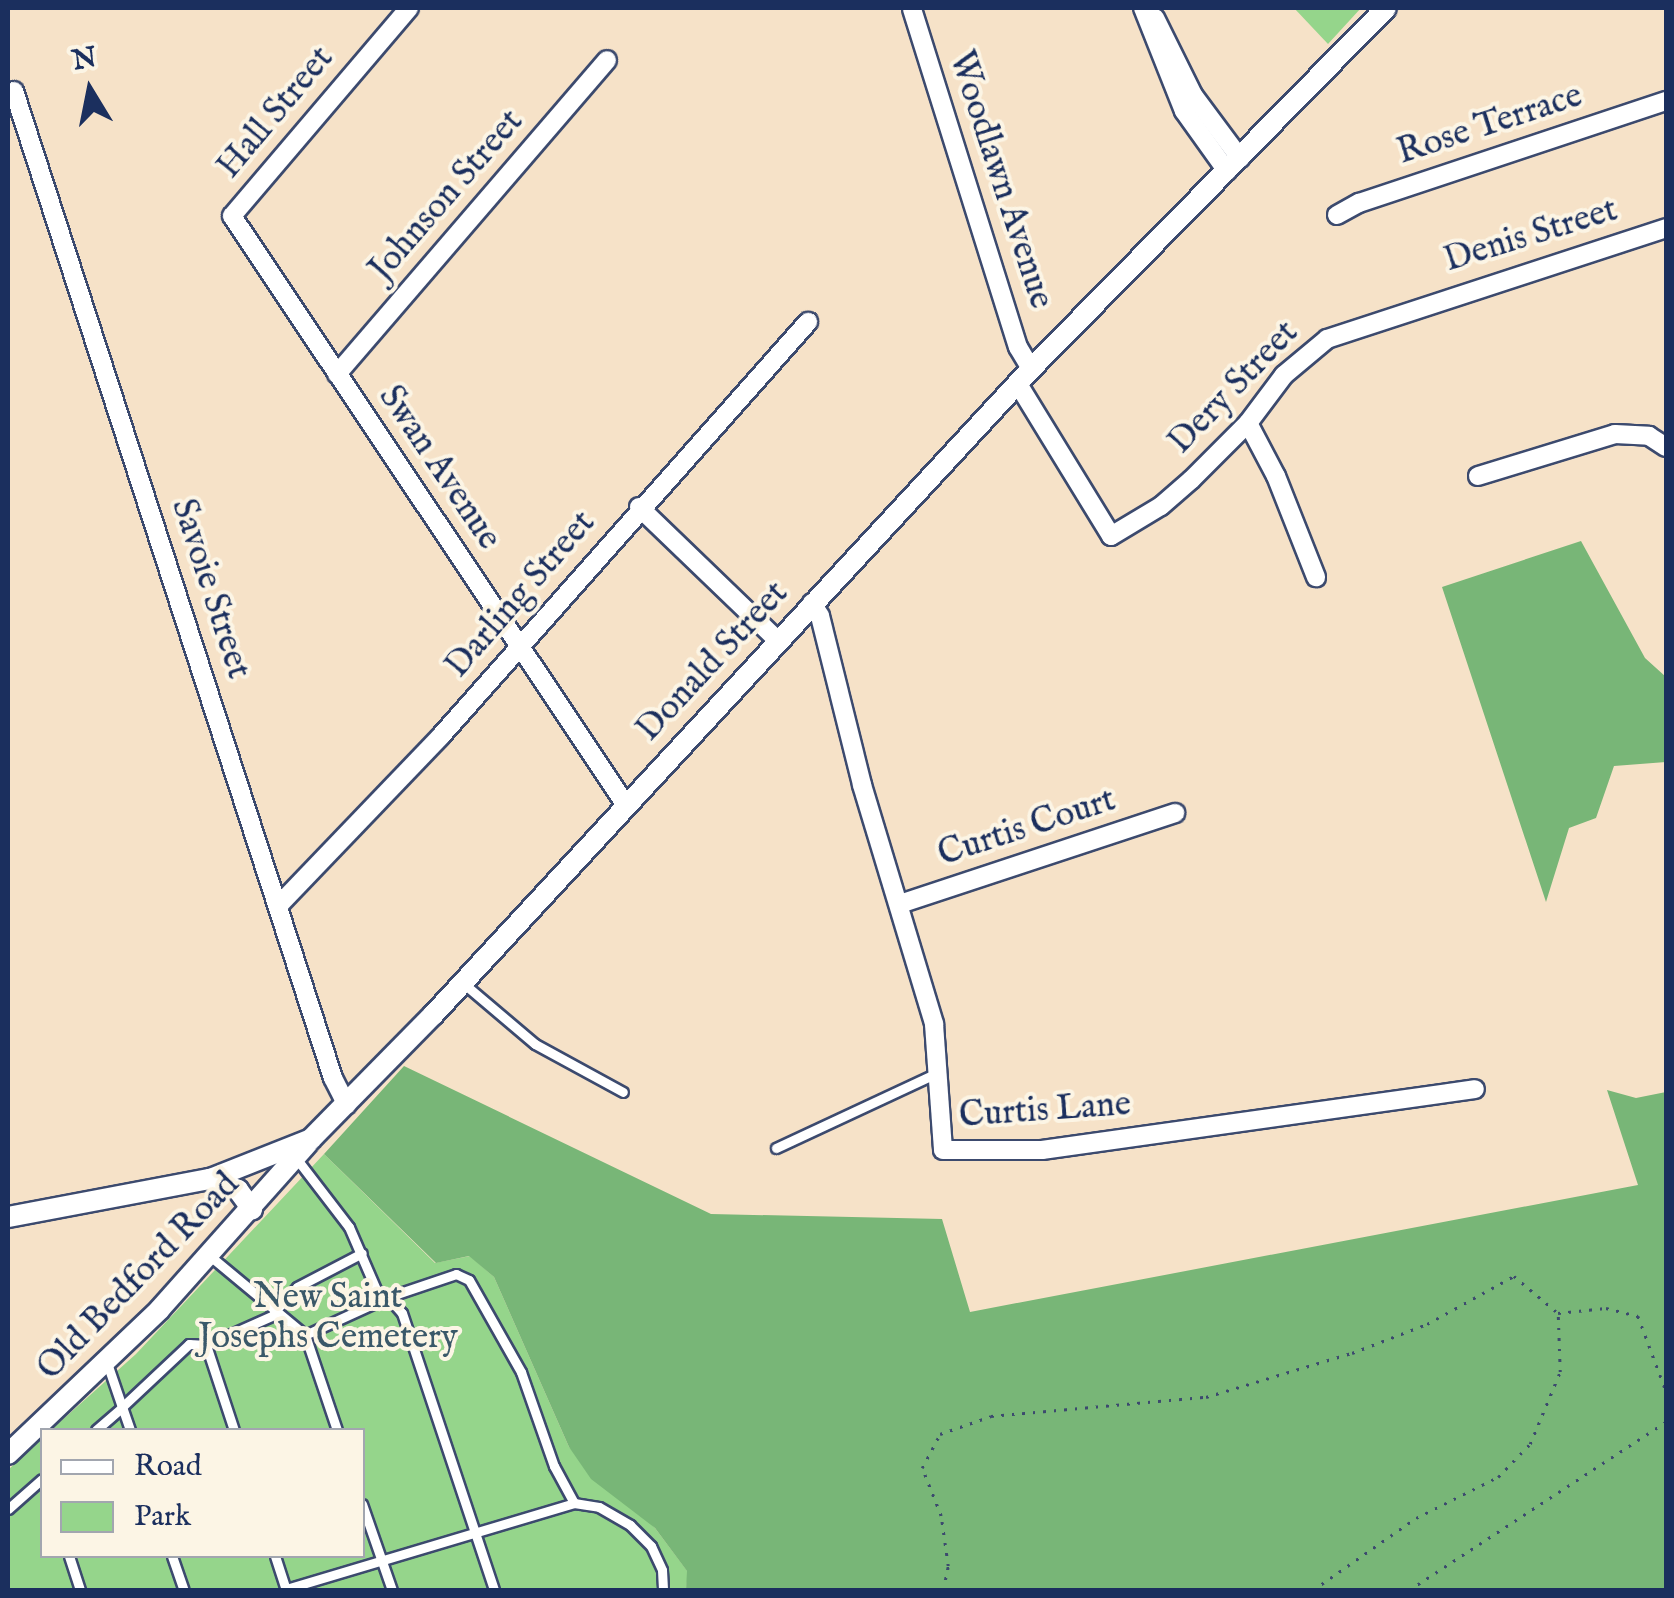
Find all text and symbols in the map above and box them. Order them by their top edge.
street label: Hall Street [209,39,343,187]
north arrow [40,40,140,140]
text: N [70,41,100,79]
street label: Woodlawn Avenue [939,46,1061,314]
street label: Rose Terrace [1392,75,1588,175]
street label: Johnson Street [361,102,533,290]
street label: Denis Street [1439,190,1623,282]
street label: Dery Street [1160,313,1308,463]
street label: Swan Avenue [369,378,509,558]
street label: Savoie Street [161,494,259,684]
street label: Darling Street [437,503,605,687]
street label: Donald Street [628,573,798,751]
street label: Curtis Court [933,780,1121,876]
street label: Curtis Lane [958,1084,1132,1138]
street label: Old Bedford Road [29,1165,249,1389]
park label: New Saint Josephs Cemetery [198,1277,458,1359]
legend [40,1428,365,1558]
text: Road [134,1448,202,1486]
text: Park [134,1498,191,1536]

